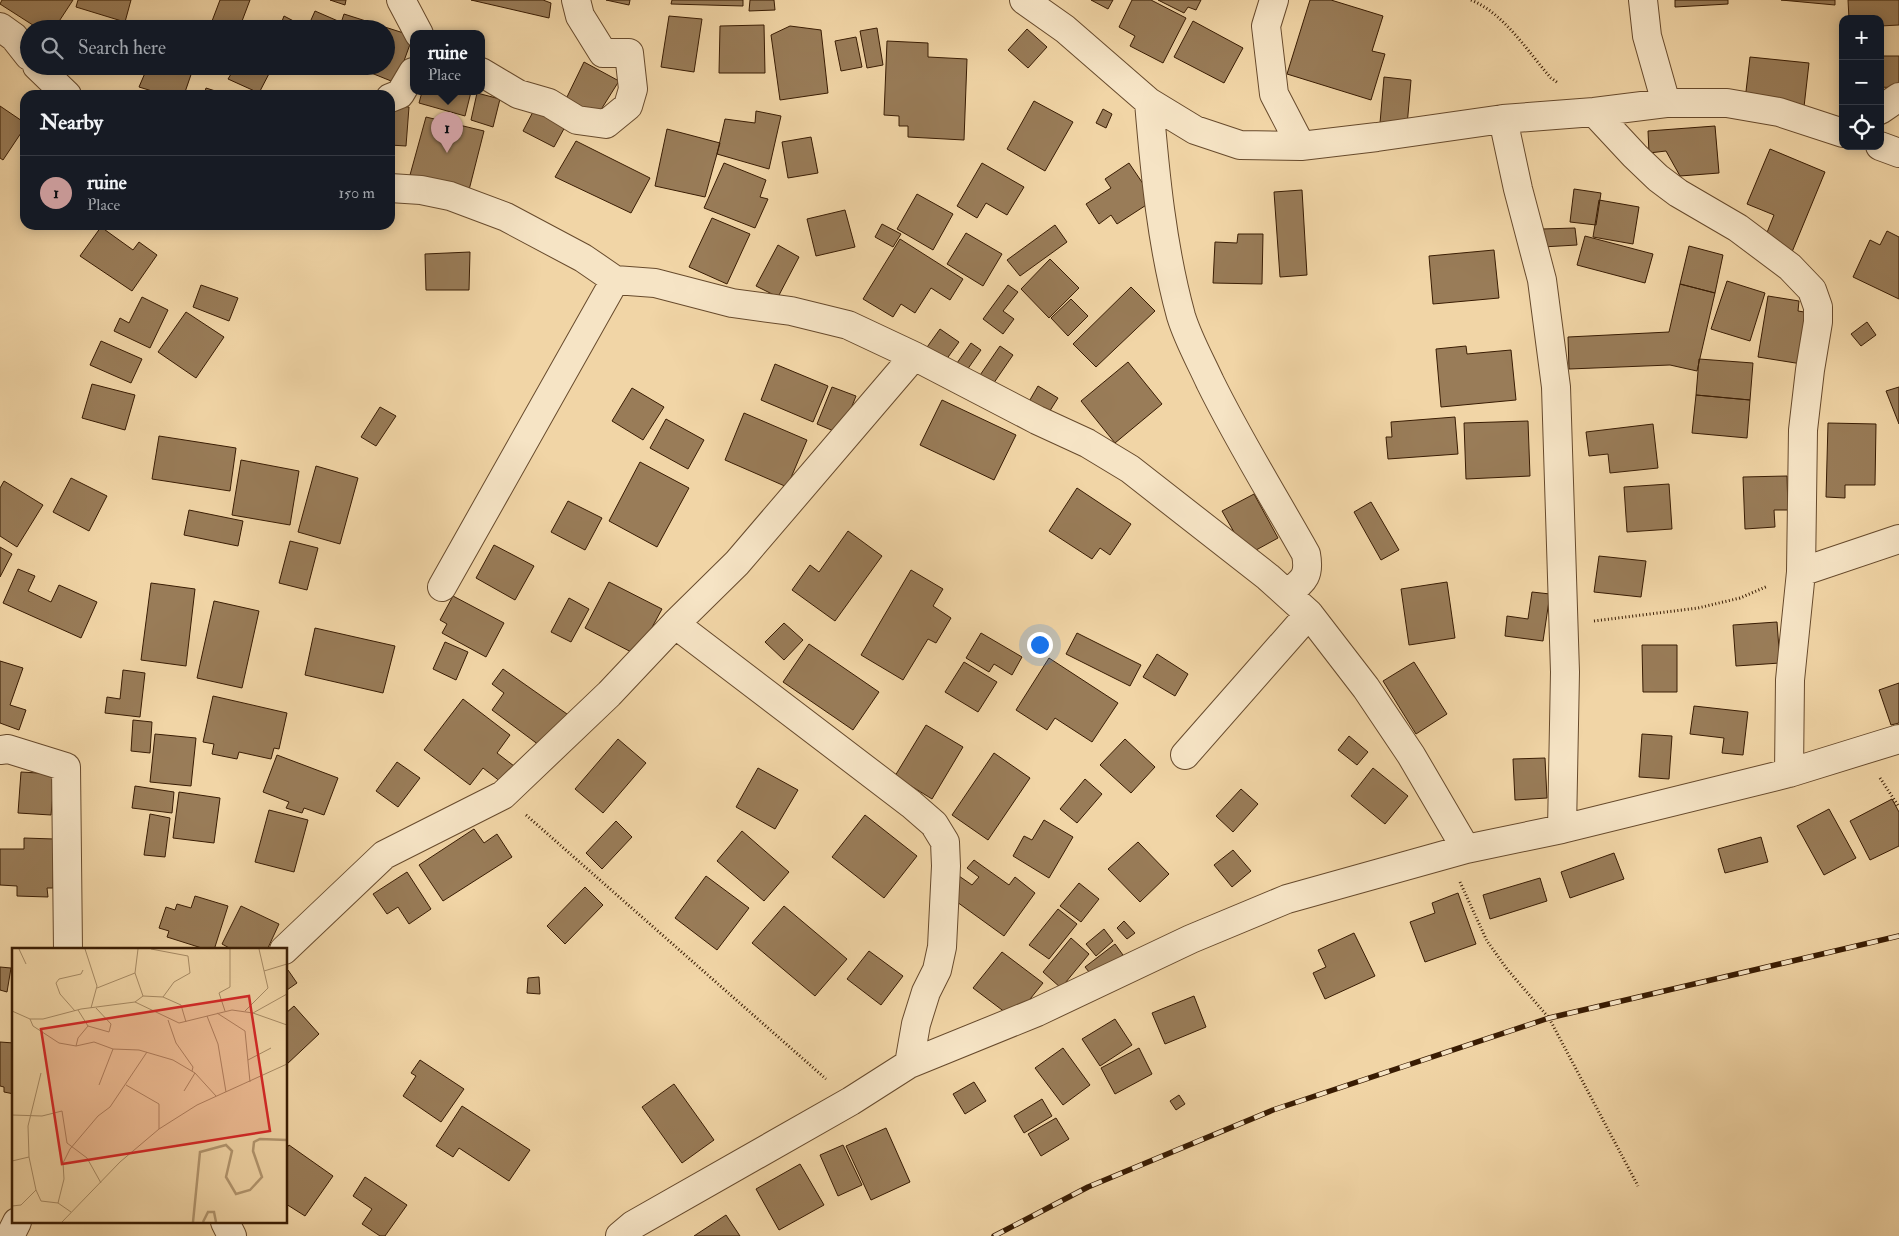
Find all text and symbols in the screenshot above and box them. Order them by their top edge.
map controls [1839,15,1884,150]
button: + [1839,15,1884,60]
search box [20,20,395,75]
popup [410,30,485,95]
icon: search [38,34,66,62]
text: Search here [78,36,166,60]
text: ruine [428,41,467,65]
button: − [1839,60,1884,105]
text: Place [428,65,461,85]
button: locate [1839,105,1884,150]
text: Nearby [40,109,103,136]
pin: 1 [431,112,463,153]
text: ruine [87,171,127,195]
text: 1 [53,183,59,203]
text: 150 m [338,183,375,203]
text: Place [87,195,120,215]
your location [1027,632,1053,658]
inset map [12,948,288,1224]

